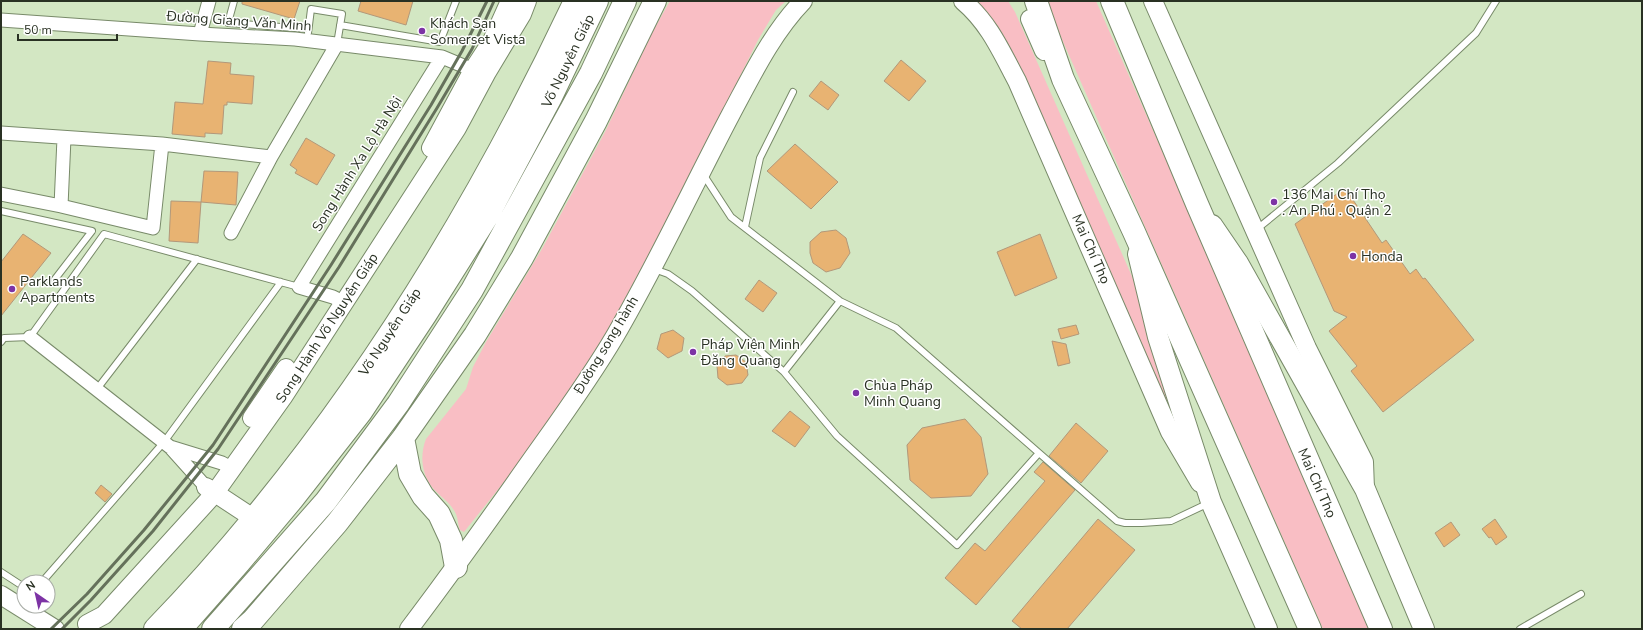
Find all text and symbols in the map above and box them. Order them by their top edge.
street label: Đường Giang Văn Minh [165,6,312,36]
street label: Võ Nguyên Giáp [537,11,599,112]
place label: Khách Sạn Somerset Vista [430,14,525,49]
scale bar [18,16,117,42]
text: 50 m [24,22,52,38]
marker: Khách Sạn Somerset Vista [417,26,427,36]
street label: Song Hành Xa Lộ Hà Nội [308,93,406,235]
place label: 136 Mai Chí Thọ . An Phú . Quận 2 [1282,185,1392,220]
marker: 136 Mai Chí Thọ . An Phú . Quận 2 [1269,197,1279,207]
street label: Mai Chí Thọ [1067,211,1115,287]
place label: Honda [1361,247,1403,266]
street label: Song Hành Võ Nguyên Giáp [271,249,383,407]
marker: Honda [1348,251,1358,261]
place label: Parklands Apartments [20,272,95,307]
marker: Parklands Apartments [7,284,17,294]
street label: Võ Nguyên Giáp [354,284,426,381]
street label: Đường song hành [569,292,643,398]
place label: Pháp Viện Minh Đăng Quang [700,335,800,370]
marker: Pháp Viện Minh Đăng Quang [688,347,698,357]
place label: Chùa Pháp Minh Quang [864,376,941,411]
marker: Chùa Pháp Minh Quang [851,388,861,398]
street label: Mai Chí Thọ [1293,445,1341,521]
north arrow [16,574,56,614]
text: N [23,578,38,595]

